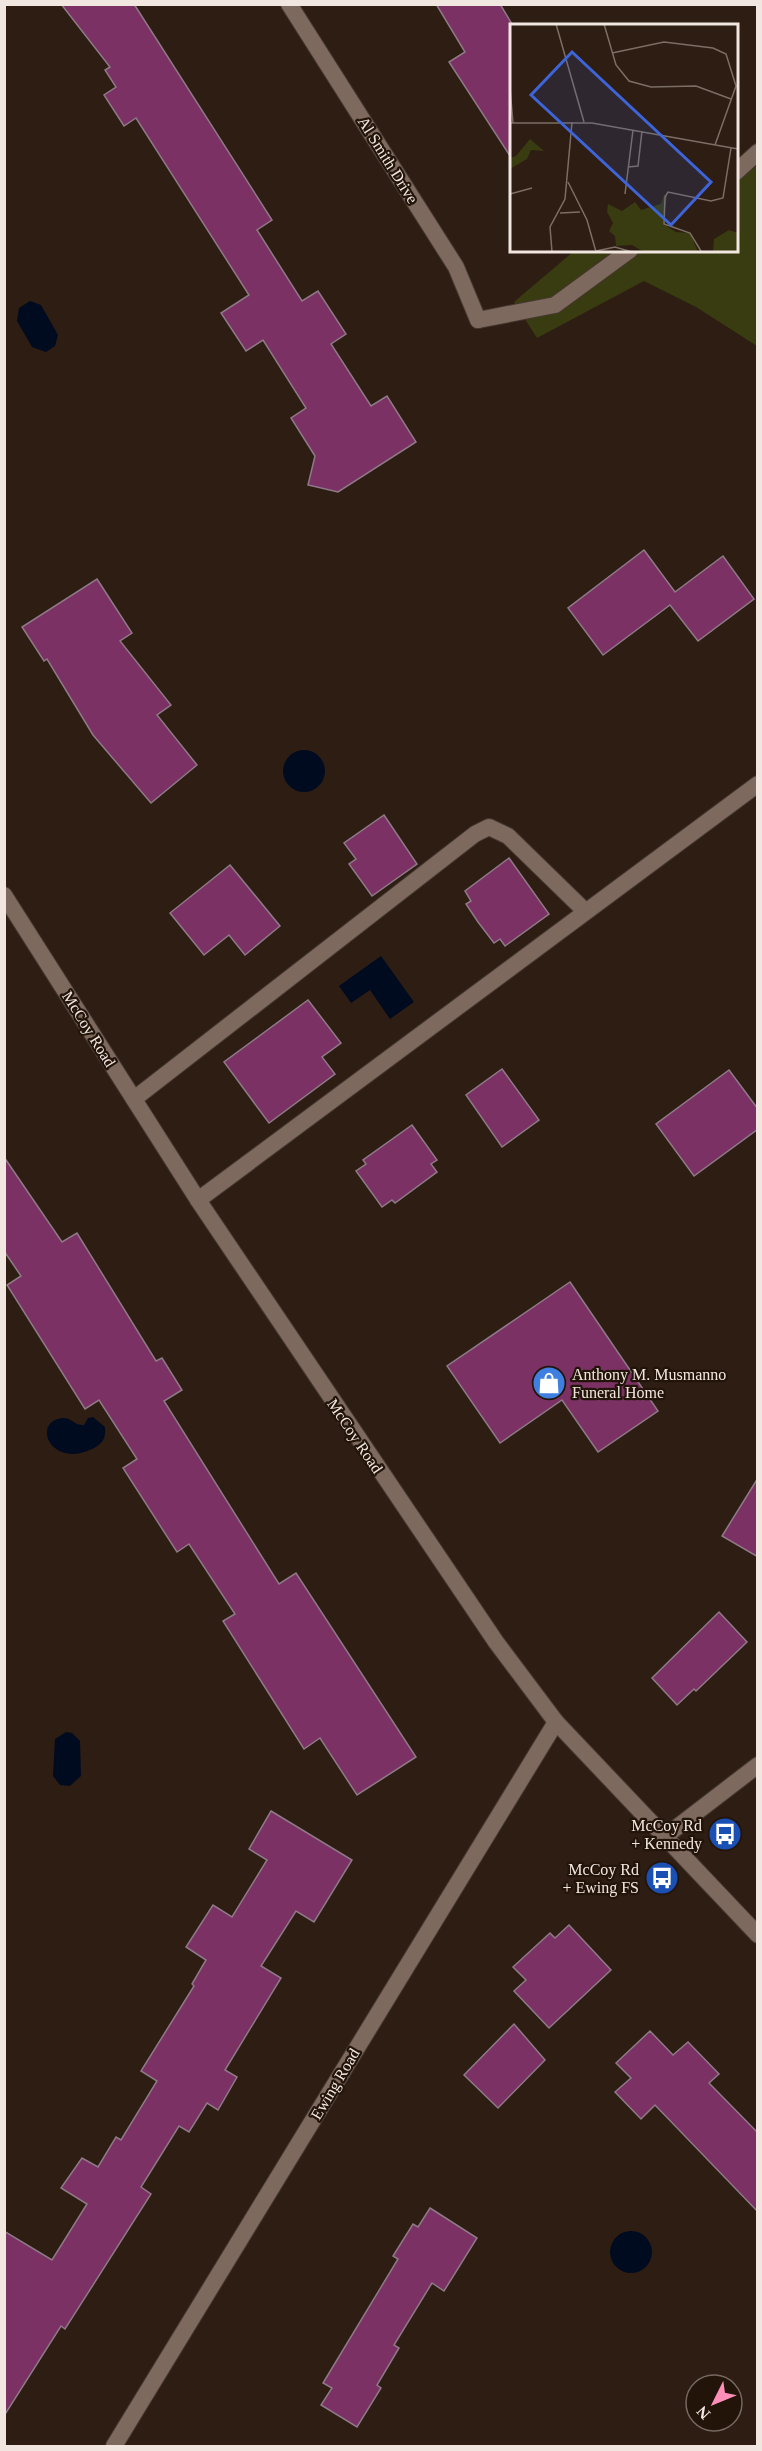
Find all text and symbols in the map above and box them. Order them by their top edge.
inset map [510,24,738,252]
street label: Al Smith Drive [355,114,421,206]
street label: McCoy Road [58,988,119,1070]
shop icon: Anthony M. Musmanno Funeral Home [531,1365,567,1401]
place label: Anthony M. Musmanno Funeral Home [572,1366,726,1401]
street label: McCoy Road [323,1396,386,1477]
bus stop icon: McCoy Rd + Kennedy [707,1816,743,1852]
place label: McCoy Rd + Kennedy [631,1817,702,1853]
bus stop icon: McCoy Rd + Ewing FS [644,1860,680,1896]
place label: McCoy Rd + Ewing FS [562,1861,639,1897]
street label: Ewing Road [307,2046,364,2123]
north arrow [684,2373,744,2433]
text: N [693,2403,714,2423]

